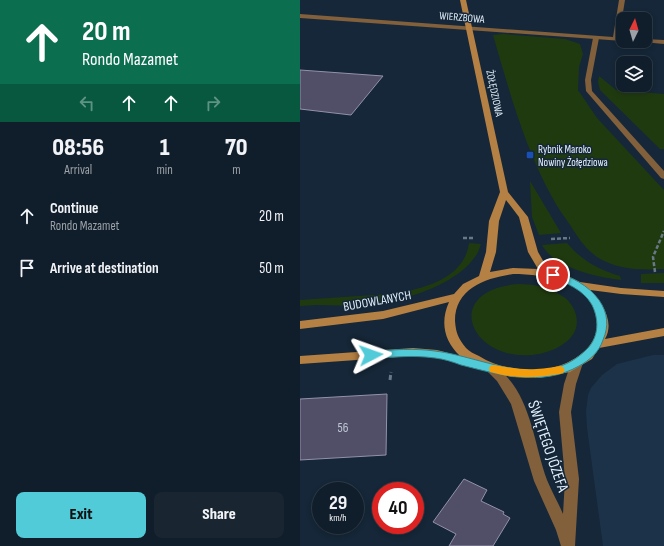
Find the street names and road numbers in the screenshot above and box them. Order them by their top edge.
street label: WIERZBOWA [439,9,485,26]
street label: ŻOŁĘDZIOWA [483,68,507,118]
street label: BUDOWLANYCH [342,287,412,315]
street label: ŚWIĘTEGO JÓZEFA [523,398,572,495]

